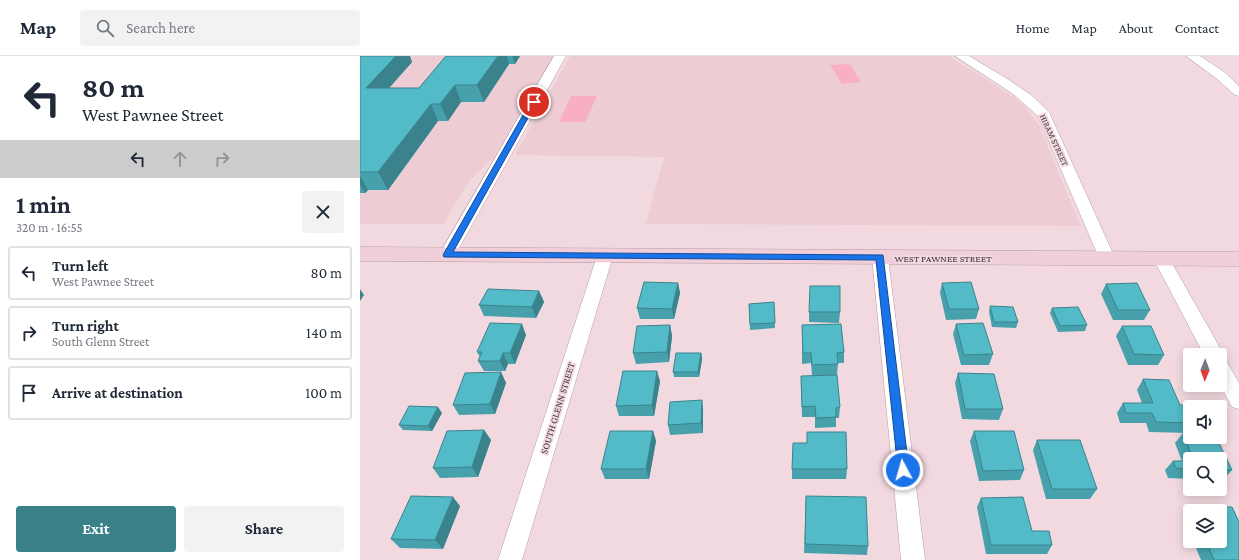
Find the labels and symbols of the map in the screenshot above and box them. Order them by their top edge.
pin [517,85,551,119]
street label: HIRAM STREET [1038,112,1070,168]
street label: WEST PAWNEE STREET [894,253,992,264]
north arrow [1183,348,1227,392]
street label: SOUTH GLENN STREET [538,360,577,455]
position arrow [882,449,924,491]

